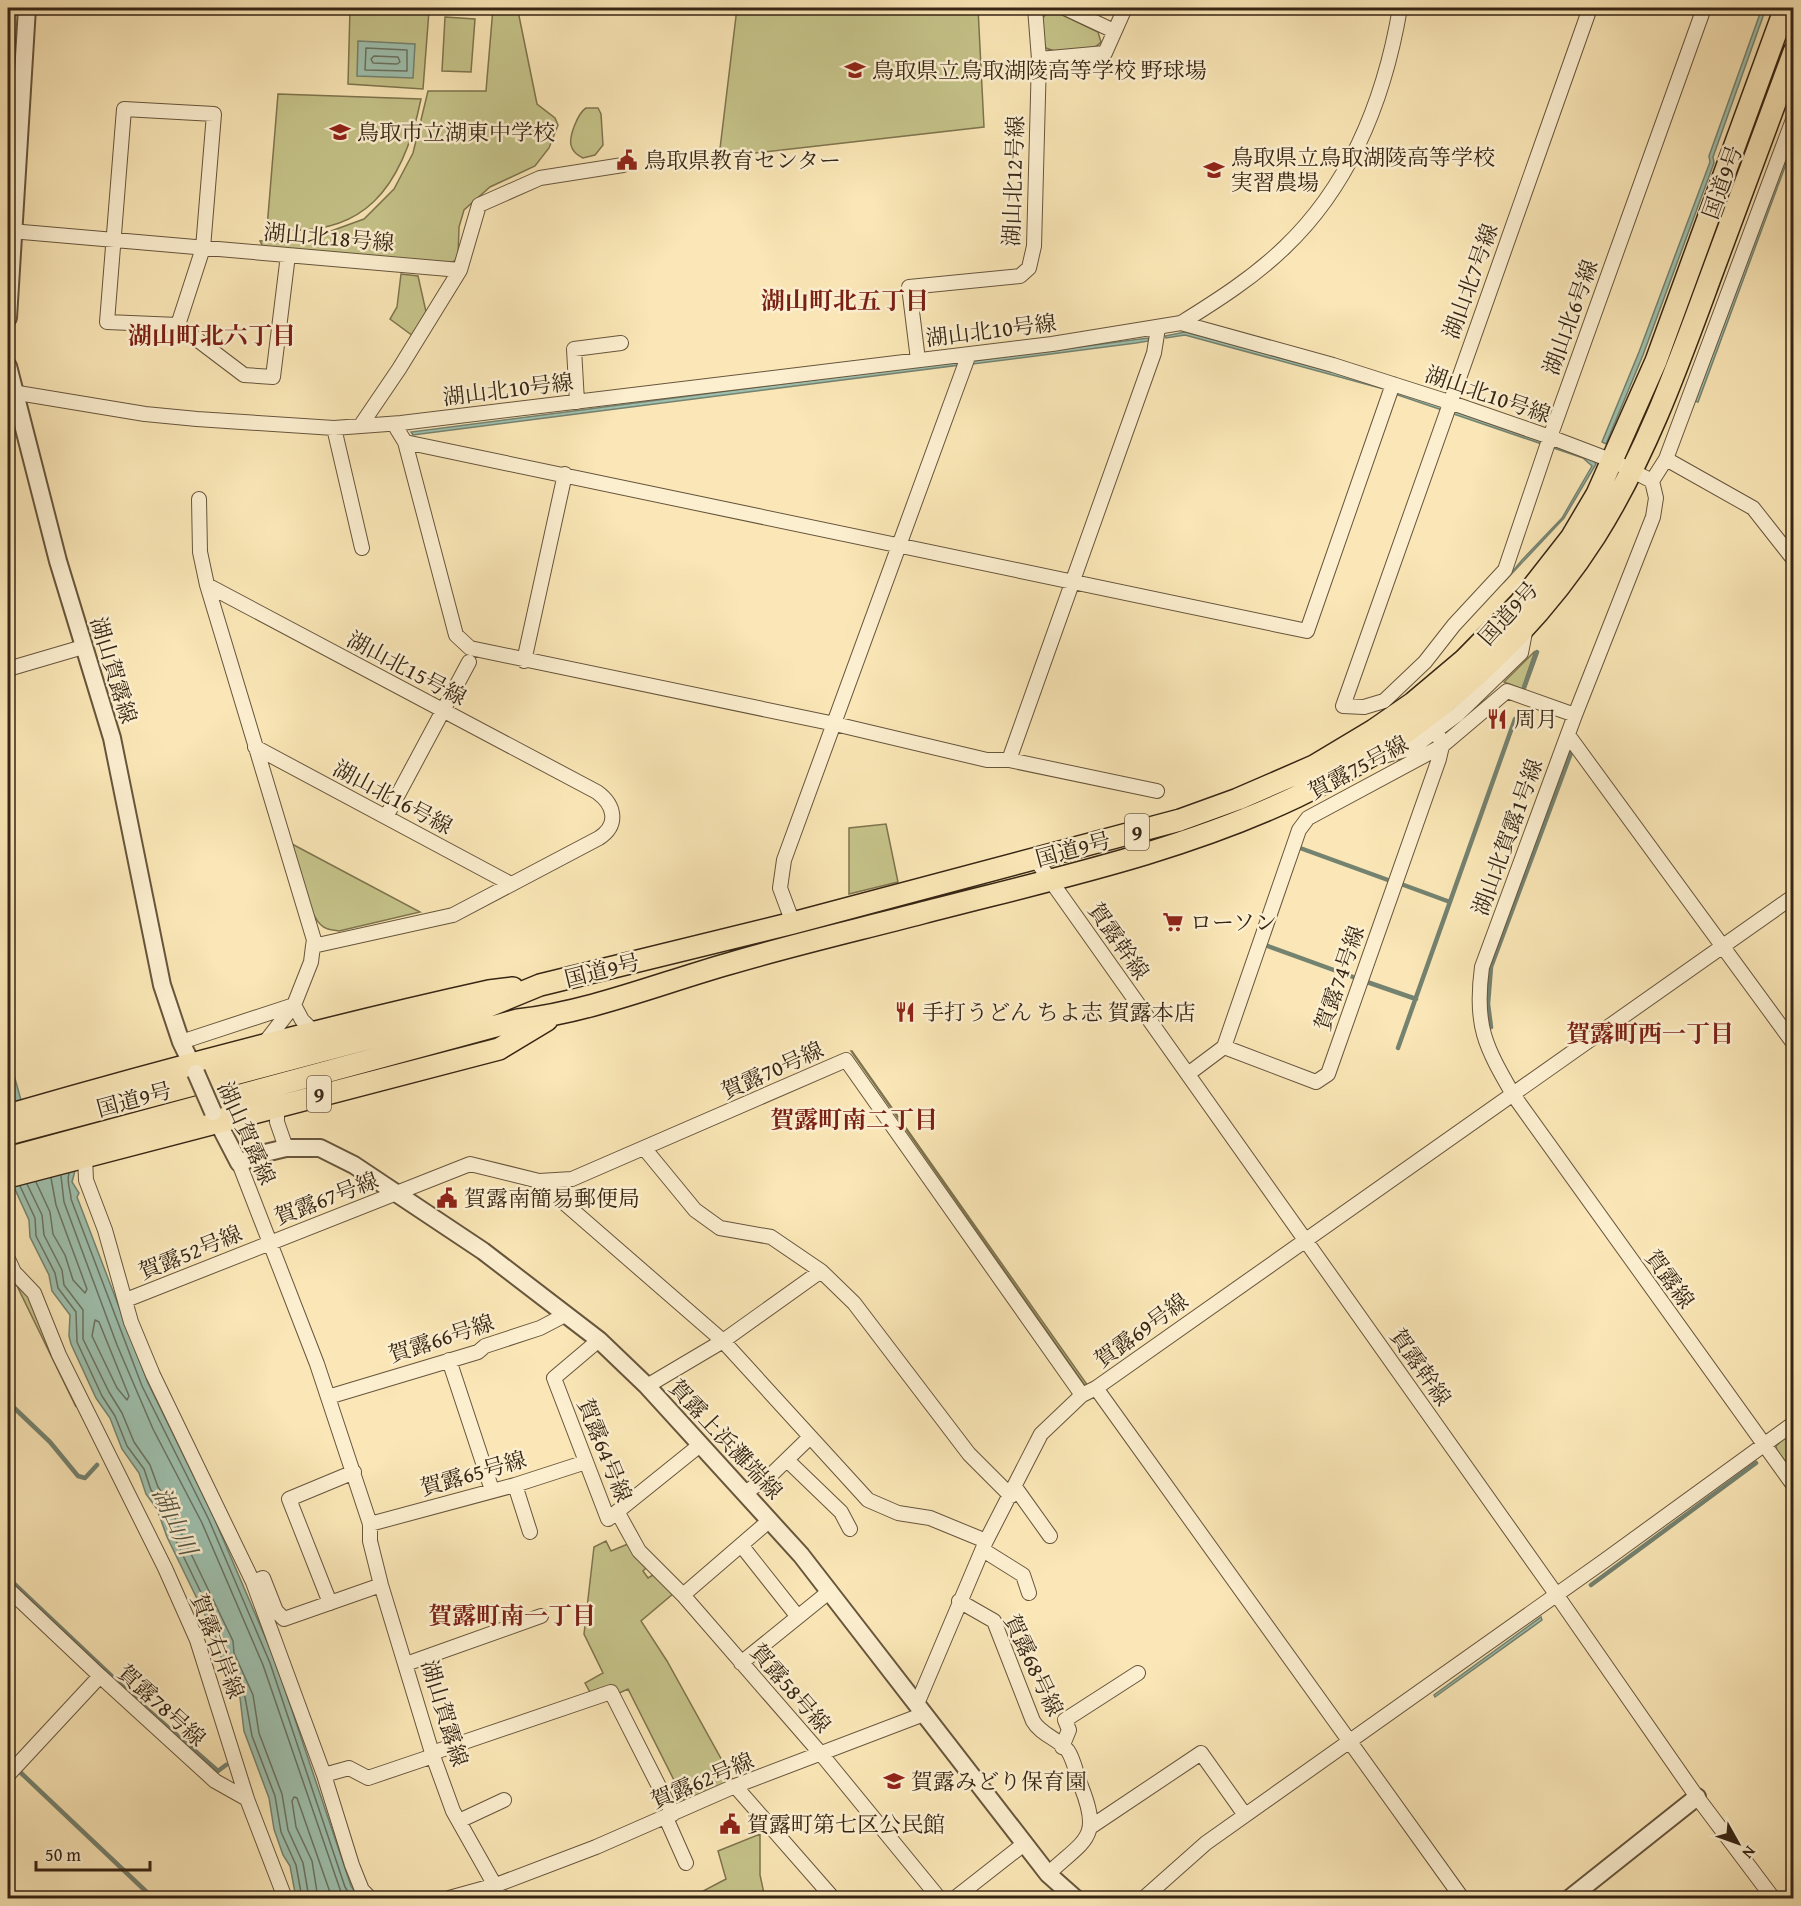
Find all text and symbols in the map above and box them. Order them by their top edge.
place label: 鳥取県立鳥取湖陵高等学校 野球場 [872,54,1207,86]
school or university icon: 鳥取県立鳥取湖陵高等学校 野球場 [843,58,867,82]
street label: 湖山北12号線 [995,115,1031,247]
place label: 鳥取市立湖東中学校 [357,116,555,148]
school or university icon: 鳥取市立湖東中学校 [328,120,352,144]
place label: 鳥取県立鳥取湖陵高等学校 実習農場 [1231,141,1495,198]
street label: 国道9号 [1694,141,1750,223]
place label: 鳥取県教育センター [644,144,841,176]
public building icon: 鳥取県教育センター [615,148,639,172]
school or university icon: 鳥取県立鳥取湖陵高等学校 実習農場 [1202,158,1226,182]
street label: 湖山北18号線 [262,215,396,259]
street label: 湖山北7号線 [1434,219,1506,343]
street label: 湖山北6号線 [1534,255,1606,379]
district label: 湖山町北五丁目 [761,283,929,318]
street label: 湖山北10号線 [924,306,1058,354]
district label: 湖山町北六丁目 [128,318,296,353]
street label: 湖山北10号線 [1421,358,1555,430]
street label: 湖山北10号線 [441,365,575,413]
street label: 国道9号 [1470,574,1546,652]
street label: 湖山賀露線 [83,613,145,727]
street label: 湖山北15号線 [342,623,472,713]
place label: 周月 [1514,703,1558,735]
restaurant icon: 周月 [1485,707,1509,731]
street label: 賀露75号線 [1302,727,1414,807]
street label: 湖山北16号線 [328,752,458,842]
street label: 湖山北賀露1号線 [1464,754,1550,920]
road number: 9 [1125,814,1149,850]
street label: 国道9号 [1032,824,1114,874]
street label: 賀露幹線 [1081,896,1157,986]
place label: ローソン [1190,906,1277,938]
supermarket icon: ローソン [1161,910,1185,934]
street label: 賀露74号線 [1306,921,1372,1035]
street label: 国道9号 [561,945,643,995]
place label: 手打うどん ちよ志 賀露本店 [922,996,1196,1028]
restaurant icon: 手打うどん ちよ志 賀露本店 [893,1000,917,1024]
district label: 賀露町西一丁目 [1566,1016,1734,1051]
street label: 賀露70号線 [716,1033,828,1107]
street label: 国道9号 [93,1074,175,1124]
street label: 湖山賀露線 [210,1076,284,1190]
road number: 9 [307,1076,331,1112]
district label: 賀露町南二丁目 [770,1102,938,1137]
street label: 賀露67号線 [269,1163,383,1233]
place label: 賀露南簡易郵便局 [464,1182,640,1214]
public building icon: 賀露南簡易郵便局 [435,1186,459,1210]
street label: 賀露52号線 [133,1217,247,1287]
street label: 賀露線 [1638,1243,1702,1315]
street label: 賀露69号線 [1087,1285,1195,1375]
street label: 賀露66号線 [384,1306,498,1370]
street label: 賀露幹線 [1383,1322,1459,1412]
street label: 賀露上浜灘端線 [662,1372,790,1506]
street label: 賀露64号線 [570,1393,640,1507]
street label: 賀露65号線 [416,1443,530,1503]
water label: 湖山川 [144,1481,207,1564]
street label: 賀露右岸線 [183,1589,253,1703]
district label: 賀露町南一丁目 [428,1598,596,1633]
street label: 賀露68号線 [996,1609,1072,1721]
street label: 賀露58号線 [743,1636,839,1740]
street label: 湖山賀露線 [414,1656,476,1770]
street label: 賀露78号線 [111,1657,213,1753]
street label: 賀露62号線 [645,1744,759,1816]
place label: 賀露みどり保育園 [911,1765,1087,1797]
school or university icon: 賀露みどり保育園 [882,1769,906,1793]
place label: 賀露町第七区公民館 [747,1808,945,1840]
public building icon: 賀露町第七区公民館 [718,1812,742,1836]
north arrow [1708,1813,1768,1873]
scale bar [36,1834,150,1872]
text: 50 m [45,1841,81,1868]
text: N [1737,1841,1762,1865]

